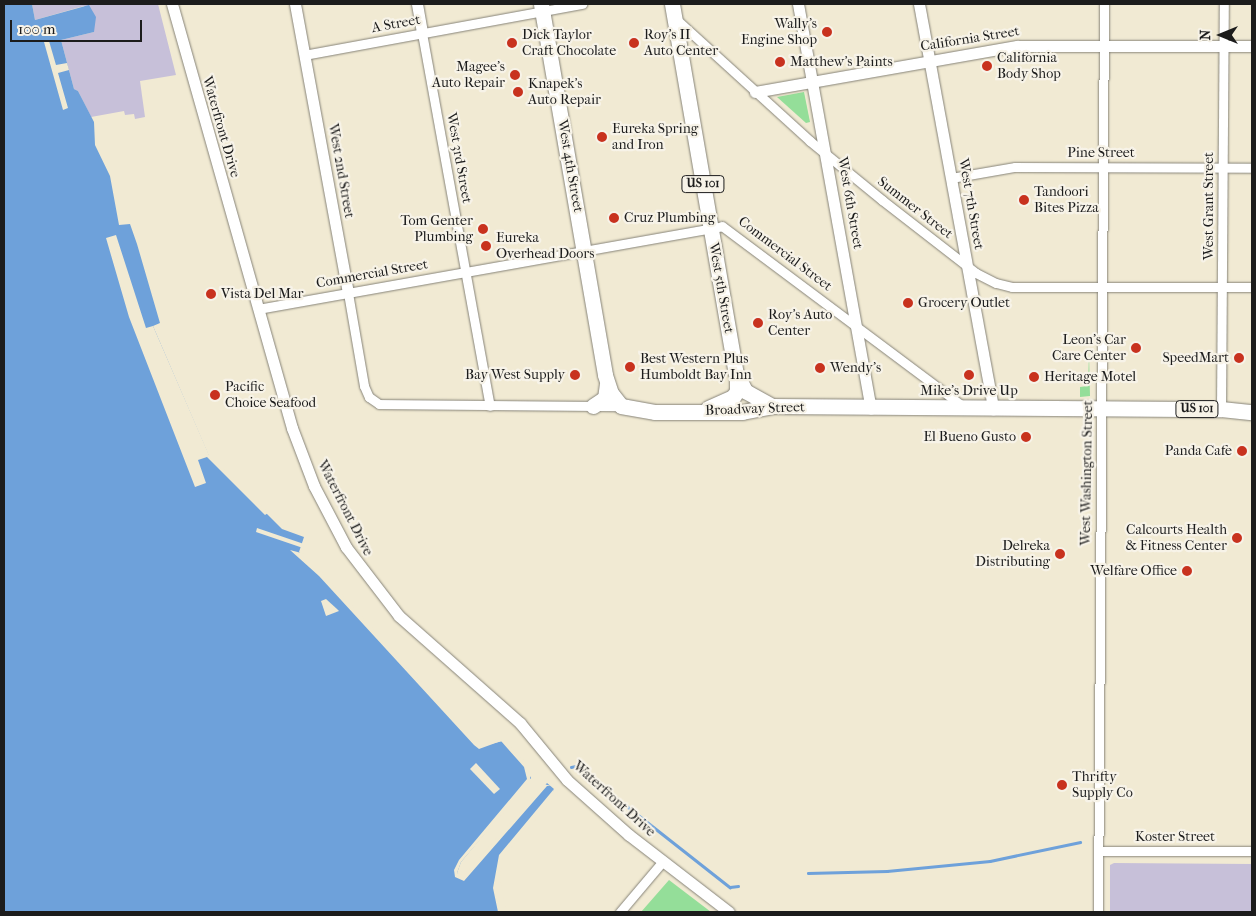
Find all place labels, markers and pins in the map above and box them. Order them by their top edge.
place label: Wally's Engine Shop [741,16,817,48]
marker: Wally's Engine Shop [821,26,833,38]
place label: Dick Taylor Craft Chocolate [522,27,616,59]
place label: Roy's II Auto Center [644,27,718,59]
marker: Dick Taylor Craft Chocolate [506,37,518,49]
marker: Roy's II Auto Center [628,37,640,49]
place label: California Body Shop [997,50,1061,82]
place label: Matthew's Paints [790,54,893,70]
marker: Matthew's Paints [774,56,786,68]
place label: Magee's Auto Repair [432,59,505,92]
marker: California Body Shop [981,60,993,72]
marker: Magee's Auto Repair [509,69,521,81]
place label: Knapek's Auto Repair [528,76,601,108]
marker: Knapek's Auto Repair [512,86,524,98]
place label: Eureka Spring and Iron [612,121,698,154]
marker: Eureka Spring and Iron [596,131,608,143]
place label: Tandoori Bites Pizza [1034,184,1099,216]
marker: Tandoori Bites Pizza [1018,194,1030,206]
place label: Cruz Plumbing [624,210,715,226]
marker: Cruz Plumbing [608,212,620,224]
place label: Tom Genter Plumbing [400,213,473,246]
marker: Tom Genter Plumbing [477,223,489,235]
place label: Eureka Overhead Doors [496,230,594,262]
marker: Eureka Overhead Doors [480,240,492,252]
place label: Vista Del Mar [221,286,304,302]
marker: Vista Del Mar [205,288,217,300]
place label: Grocery Outlet [918,295,1010,311]
marker: Grocery Outlet [902,297,914,309]
place label: Roy's Auto Center [768,307,832,340]
marker: Roy's Auto Center [752,317,764,329]
place label: Leon's Car Care Center [1052,332,1126,364]
marker: Leon's Car Care Center [1130,342,1142,354]
place label: SpeedMart [1162,350,1229,366]
place label: Best Western Plus Humboldt Bay Inn [640,351,752,384]
marker: SpeedMart [1233,352,1245,364]
place label: Wendy's [830,360,881,376]
marker: Best Western Plus Humboldt Bay Inn [624,361,636,373]
marker: Wendy's [814,362,826,374]
place label: Bay West Supply [465,367,565,383]
marker: Bay West Supply [569,369,581,381]
marker: Mike's Drive Up [963,369,975,381]
place label: Heritage Motel [1044,369,1136,385]
marker: Heritage Motel [1028,371,1040,383]
place label: Pacific Choice Seafood [225,379,316,412]
place label: Mike's Drive Up [920,383,1018,399]
marker: Pacific Choice Seafood [209,389,221,401]
place label: El Bueno Gusto [923,429,1016,445]
marker: El Bueno Gusto [1020,431,1032,443]
place label: Panda Cafe [1165,443,1232,459]
marker: Panda Cafe [1236,445,1248,457]
place label: Calcourts Health & Fitness Center [1125,522,1227,554]
marker: Calcourts Health & Fitness Center [1231,532,1243,544]
place label: Delreka Distributing [975,538,1050,570]
marker: Delreka Distributing [1054,548,1066,560]
place label: Welfare Office [1090,563,1177,579]
marker: Welfare Office [1181,565,1193,577]
place label: Thrifty Supply Co [1072,769,1133,802]
marker: Thrifty Supply Co [1056,779,1068,791]

